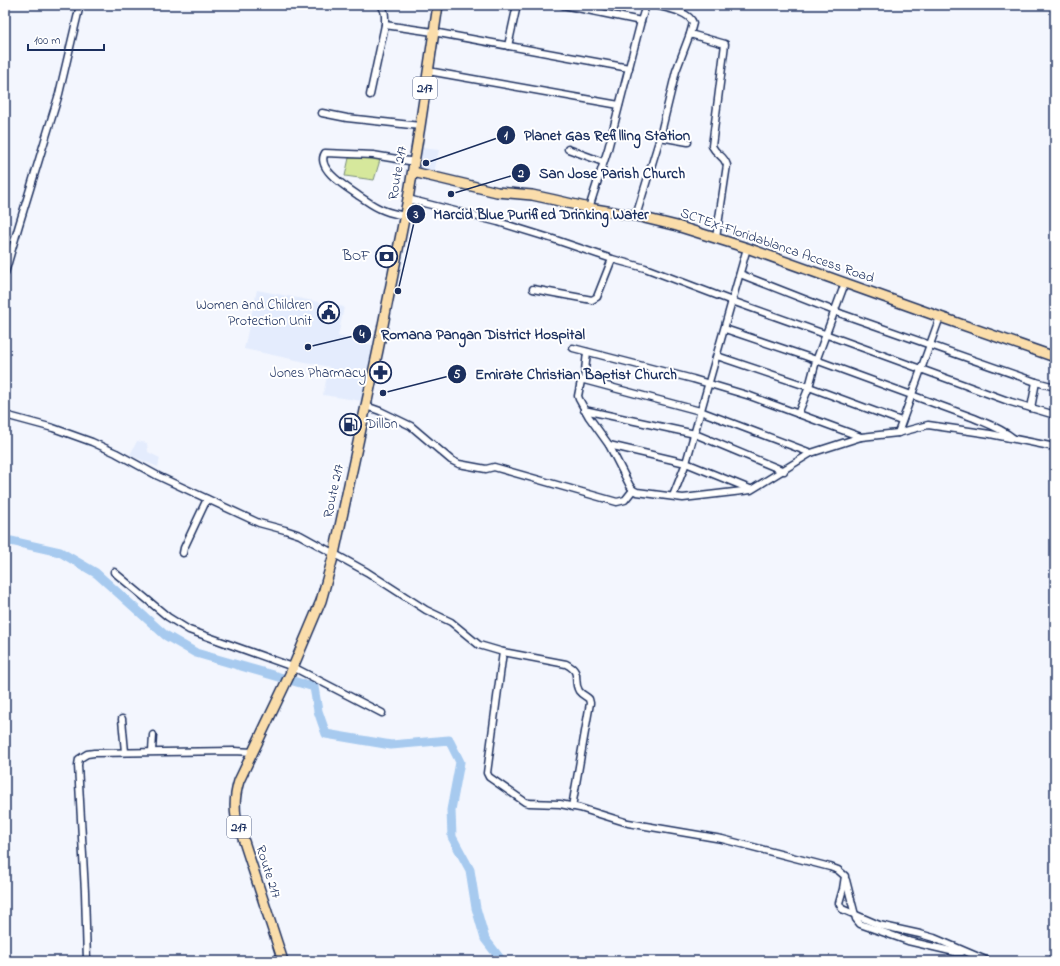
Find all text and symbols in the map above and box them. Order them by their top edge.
scale bar [28,26,104,52]
text: 100 m [34,32,61,50]
road number: 217 [413,77,437,99]
callout: Planet Gas Refilling Station [496,121,698,148]
text: Planet Gas Refilling Station [524,125,691,149]
text: 1 [504,127,508,145]
street label: Route 217 [383,144,413,202]
callout: San Jose Parish Church [511,159,693,186]
text: San Jose Parish Church [539,163,685,185]
text: 2 [517,165,524,183]
callout: Marcid Blue Purified Drinking Water [406,200,657,227]
street label: SCTEX-Floridablanca Access Road [677,203,877,289]
text: Marcid Blue Purified Drinking Water [433,204,649,228]
text: 3 [413,206,419,224]
bank icon: BOF [373,243,399,269]
place label: BOF [342,246,370,267]
place label: Women and Children Protection Unit [196,295,312,332]
public building icon: Women and Children Protection Unit [315,300,341,326]
callout: Romana Pangan District Hospital [352,320,593,347]
text: Romana Pangan District Hospital [380,324,586,348]
text: 4 [359,326,365,344]
pharmacy icon: Jones Pharmacy [368,360,394,386]
callout: Emirate Christian Baptist Church [447,360,685,387]
place label: Jones Pharmacy [270,363,366,385]
text: Emirate Christian Baptist Church [475,364,677,386]
text: 5 [454,366,461,384]
fuel station icon: Dillon [338,411,364,437]
place label: Dillon [365,414,398,435]
street label: Route 217 [318,462,350,520]
road number: 217 [227,816,251,838]
street label: Route 217 [250,843,286,901]

